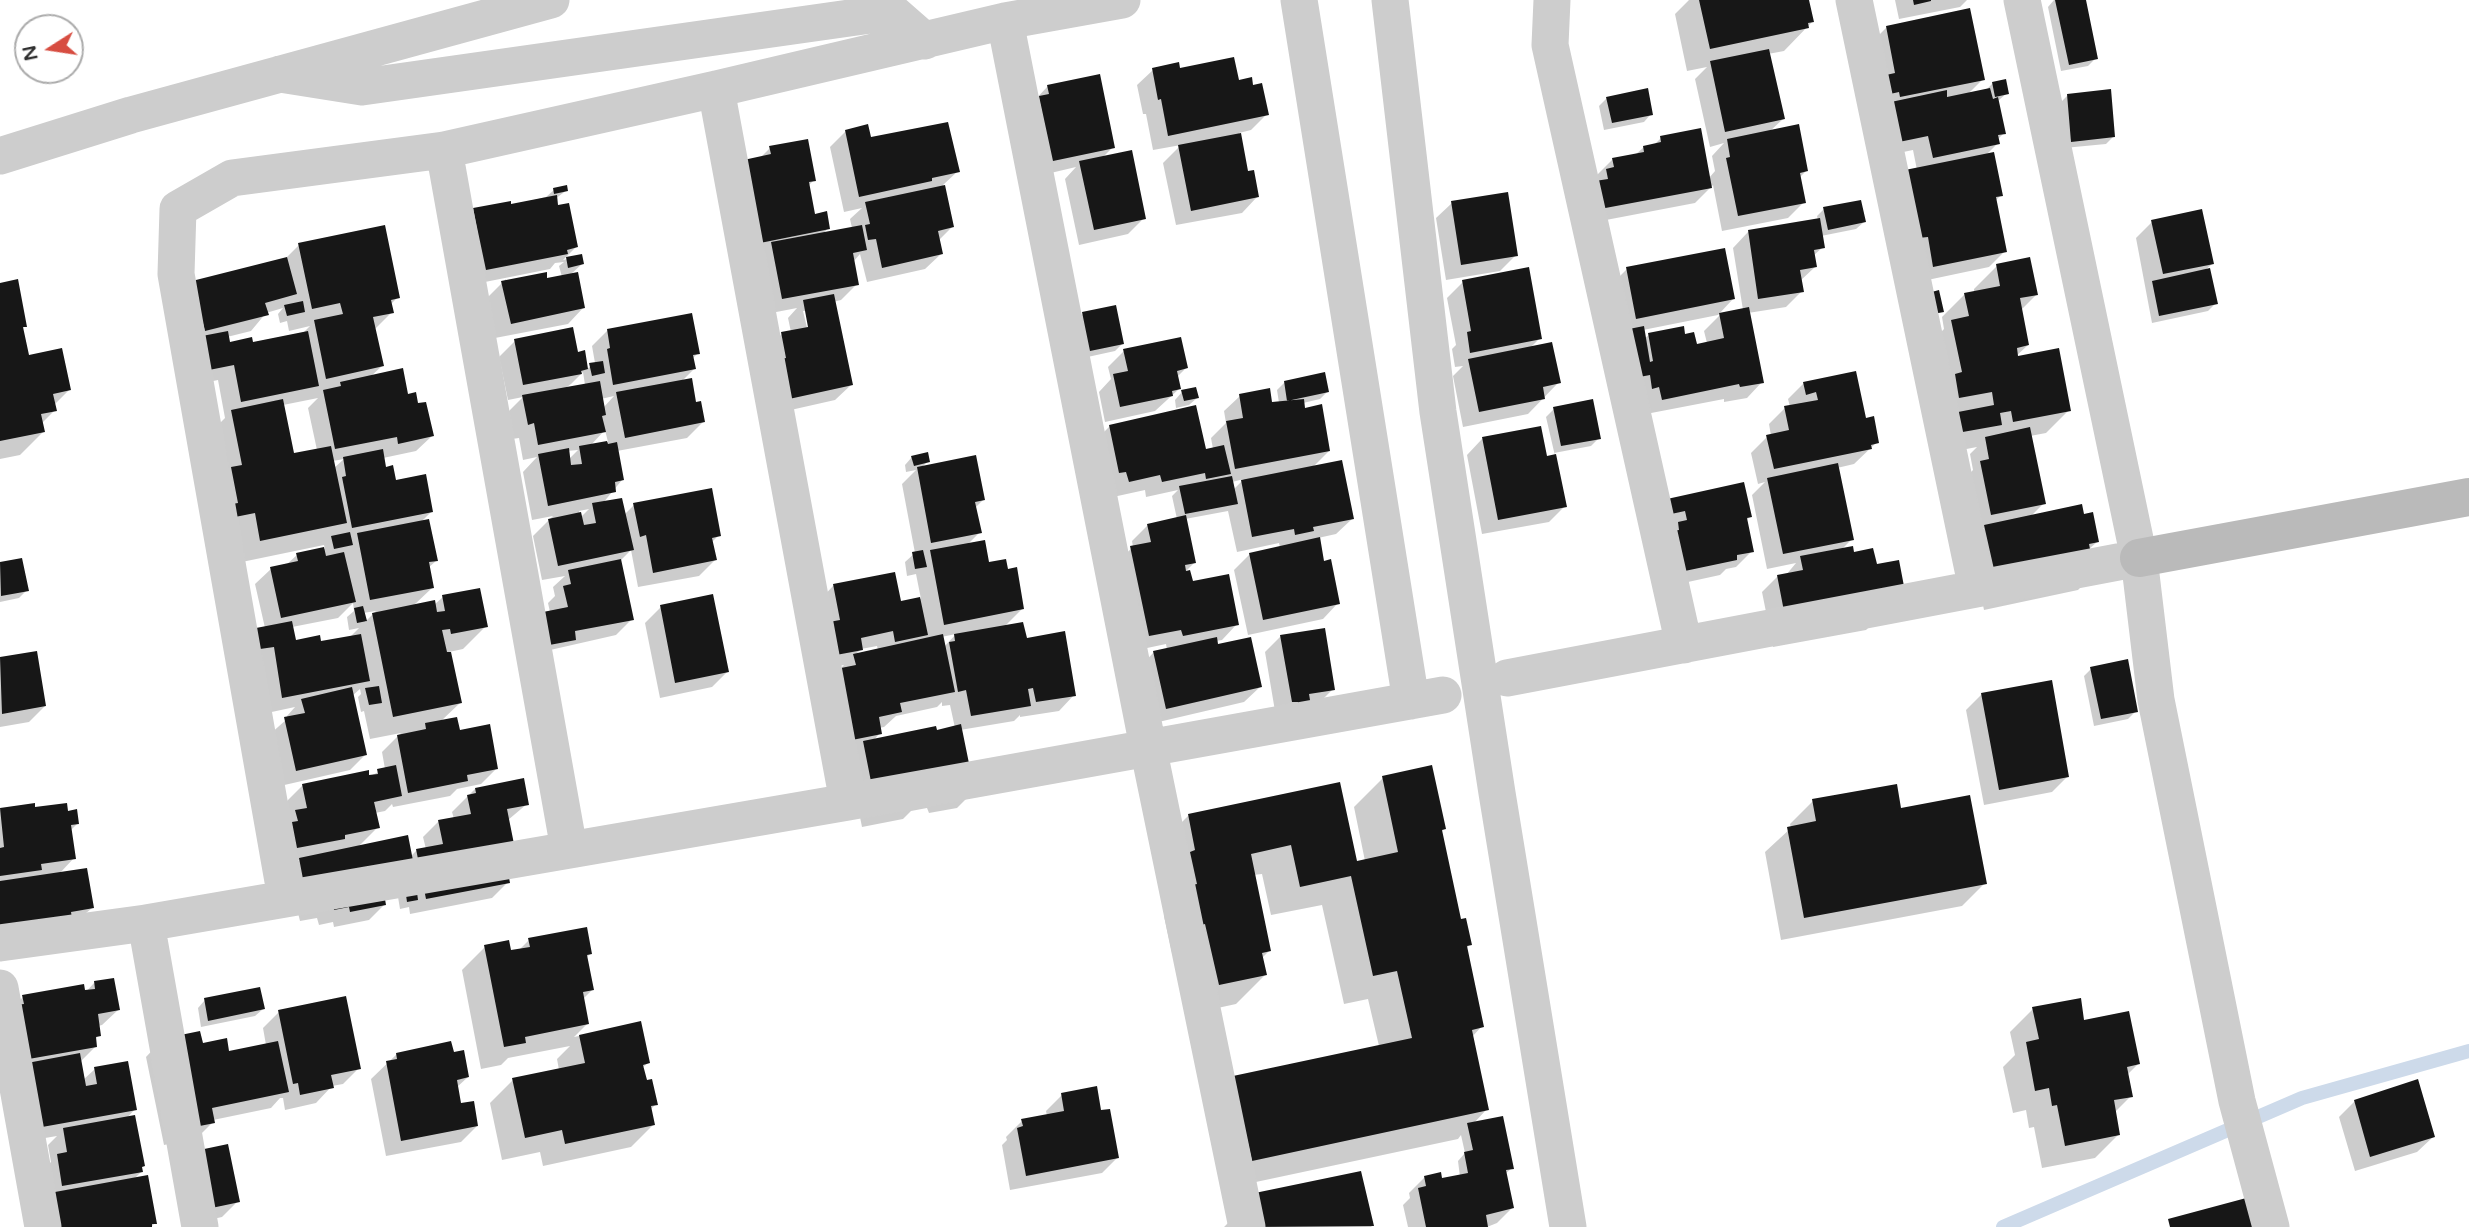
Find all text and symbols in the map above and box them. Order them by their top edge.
north arrow [14,14,84,84]
text: N [18,43,43,63]

